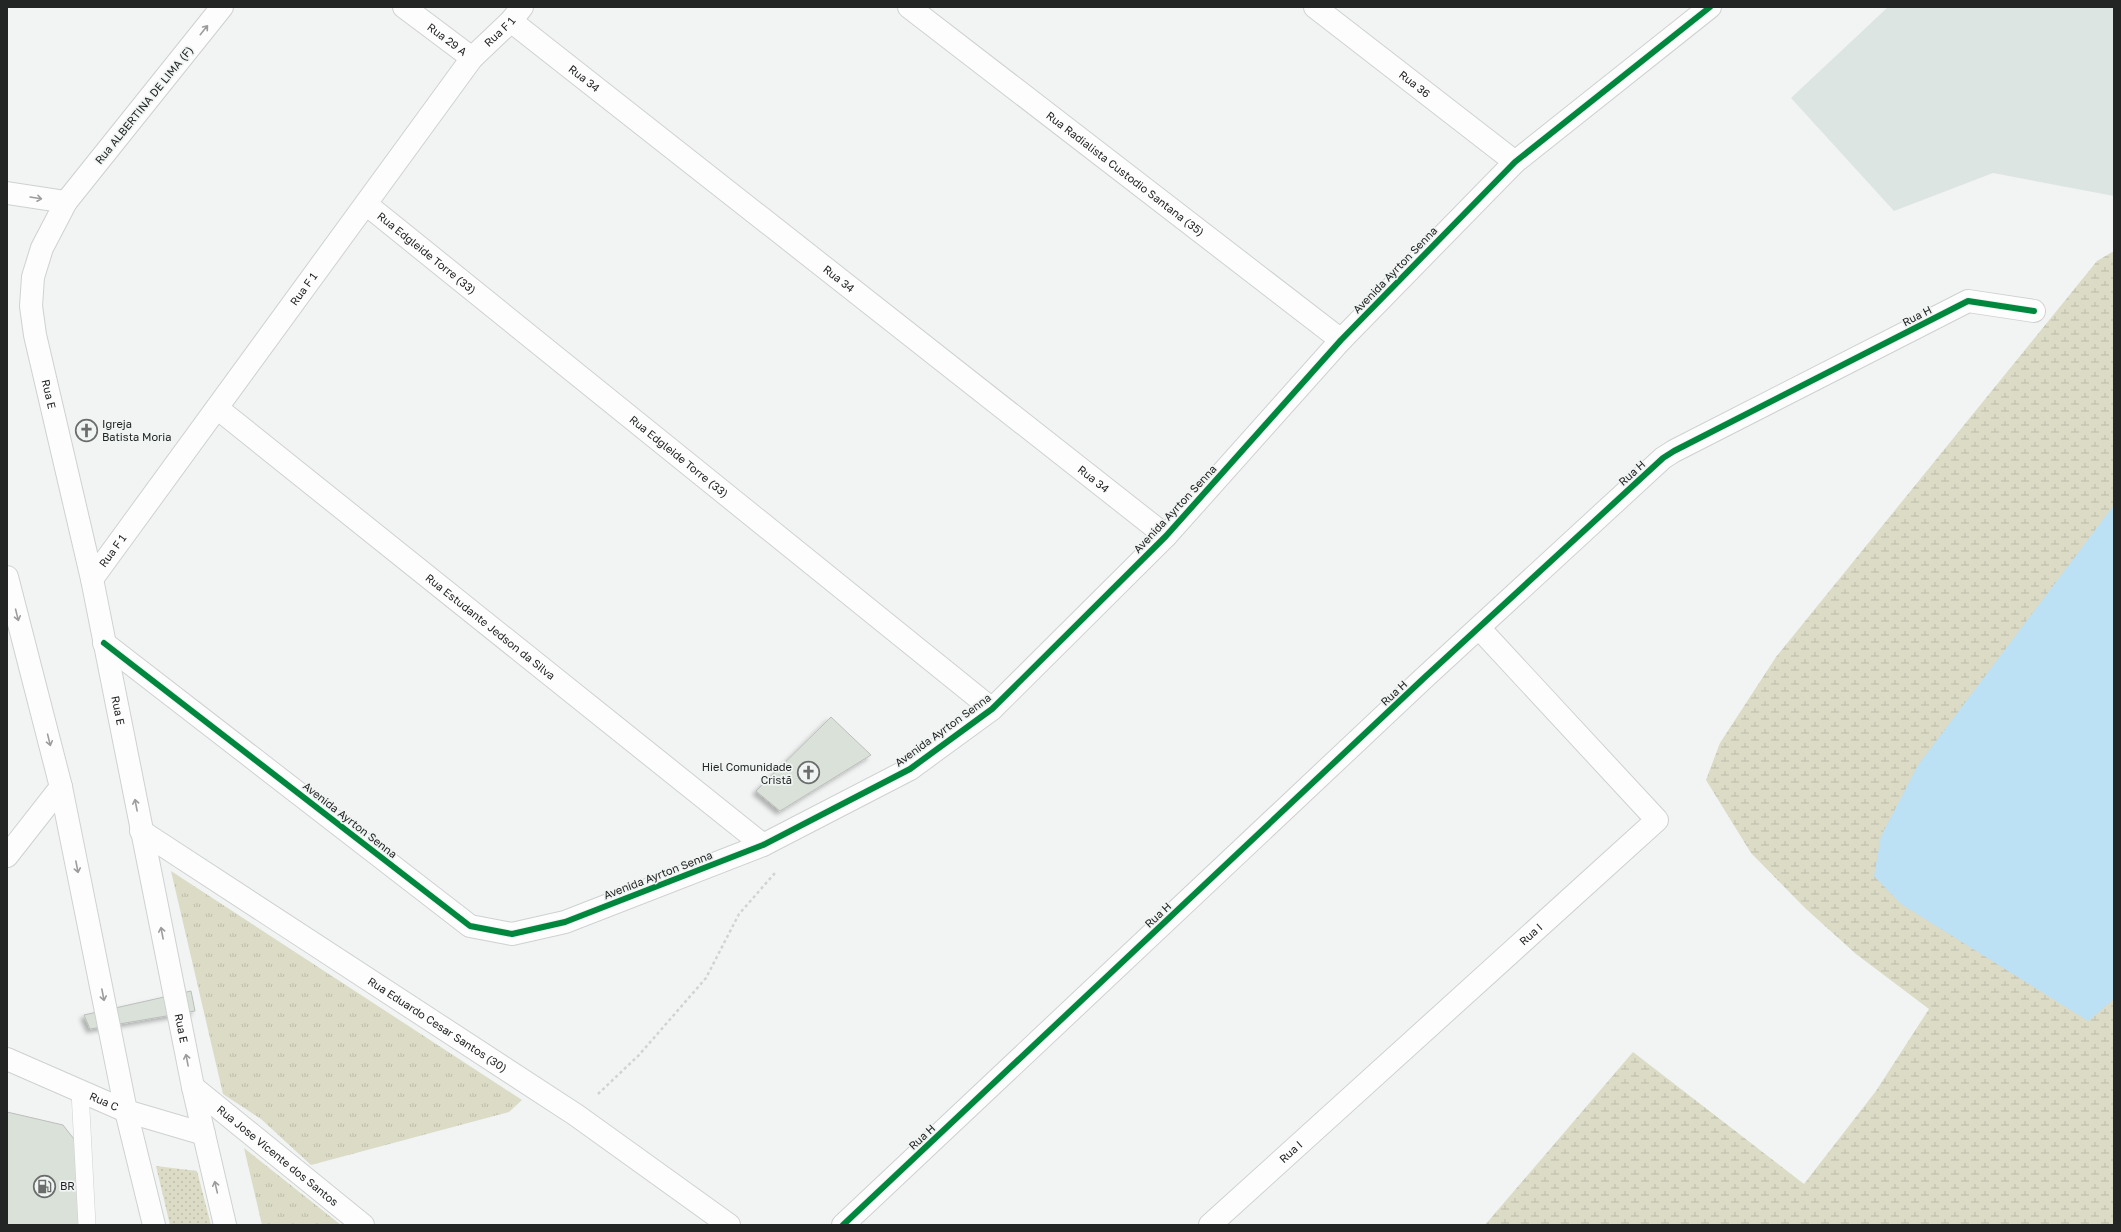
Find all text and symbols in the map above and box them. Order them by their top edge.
street label: Rua F 1 [481,14,518,49]
street label: Rua 29 A [425,20,470,58]
one-way arrow [199,24,208,35]
street label: Rua ALBERTINA DE LIMA (F) [92,43,195,166]
street label: Rua 34 [566,62,603,95]
street label: Rua 36 [1397,68,1433,100]
street label: Rua Radialista Custodio Santana (35) [1044,108,1207,238]
one-way arrow [29,194,42,202]
street label: Rua Edgleide Torre (33) [375,209,479,296]
street label: Avenida Ayrton Senna [1350,224,1439,316]
street label: Rua 34 [821,262,858,295]
street label: Rua F 1 [287,270,319,308]
street label: Rua H [1900,303,1934,328]
street label: Rua E [40,378,59,410]
street label: Rua Edgleide Torre (33) [627,412,731,500]
church icon: Igreja Batista Moria [74,417,100,443]
place label: Igreja Batista Moria [102,417,172,443]
street label: Rua H [1616,457,1648,488]
street label: Rua 34 [1076,462,1112,495]
street label: Avenida Ayrton Senna [1130,462,1219,555]
street label: Rua F 1 [96,531,129,569]
street label: Rua Estudante Jedson da Silva [423,571,558,682]
one-way arrow [13,608,21,621]
street label: Rua H [1378,677,1410,708]
street label: Avenida Ayrton Senna [892,690,993,769]
street label: Rua E [109,695,128,727]
one-way arrow [46,734,53,747]
place label: Hiel Comunidade Cristã [702,760,792,786]
church icon: Hiel Comunidade Cristã [795,760,821,786]
street label: Avenida Ayrton Senna [301,779,400,860]
one-way arrow [132,799,140,812]
street label: Avenida Ayrton Senna [602,848,714,901]
one-way arrow [74,861,82,874]
street label: Rua H [1142,899,1174,930]
street label: Rua I [1516,920,1545,948]
one-way arrow [157,927,165,940]
street label: Rua Eduardo Cesar Santos (30) [366,974,510,1074]
one-way arrow [99,988,107,1001]
street label: Rua E [173,1012,191,1044]
one-way arrow [183,1054,191,1067]
street label: Rua C [88,1089,121,1113]
street label: Rua Jose Vicente dos Santos [215,1102,341,1208]
street label: Rua H [906,1121,938,1152]
street label: Rua I [1276,1138,1305,1165]
fuel station icon: BR [31,1173,57,1199]
place label: BR [60,1179,75,1192]
one-way arrow [212,1181,220,1194]

